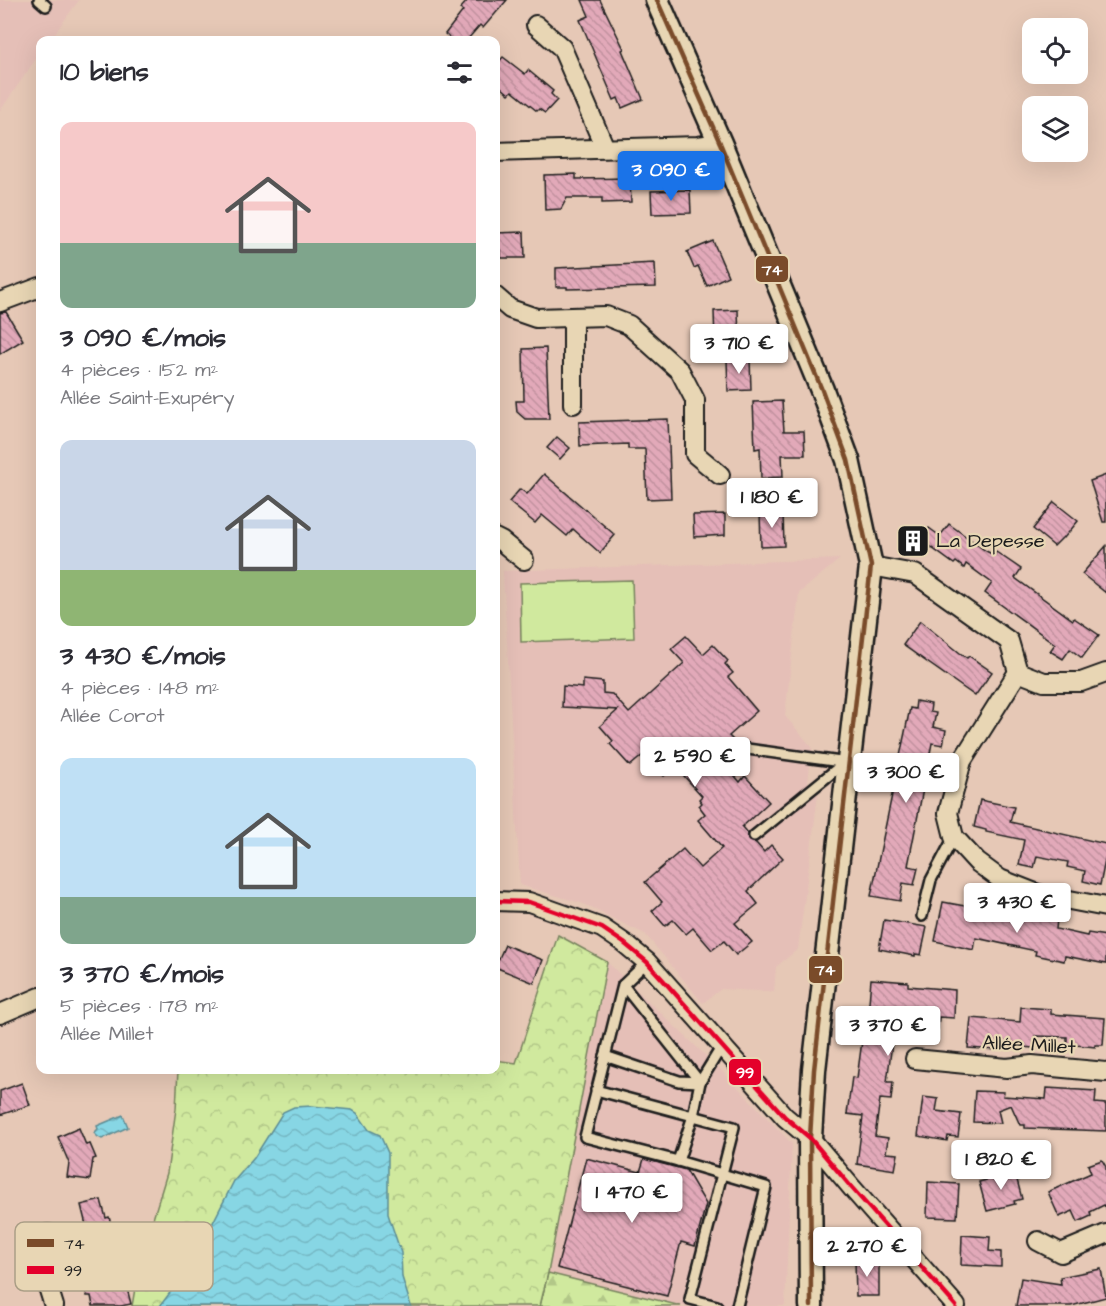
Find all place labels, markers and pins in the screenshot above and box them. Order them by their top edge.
pin: 3 090 € [616,151,726,202]
pin: 3 710 € [684,324,794,375]
pin: 1 180 € [717,478,827,529]
building icon: La Depesse [895,523,931,559]
place label: La Depesse [936,527,1045,555]
pin: 2 590 € [640,737,750,788]
pin: 3 300 € [851,753,961,804]
pin: 3 430 € [962,883,1072,934]
pin: 3 370 € [833,1006,943,1057]
pin: 1 820 € [946,1140,1056,1191]
pin: 1 470 € [577,1173,687,1224]
pin: 2 270 € [812,1227,922,1278]

